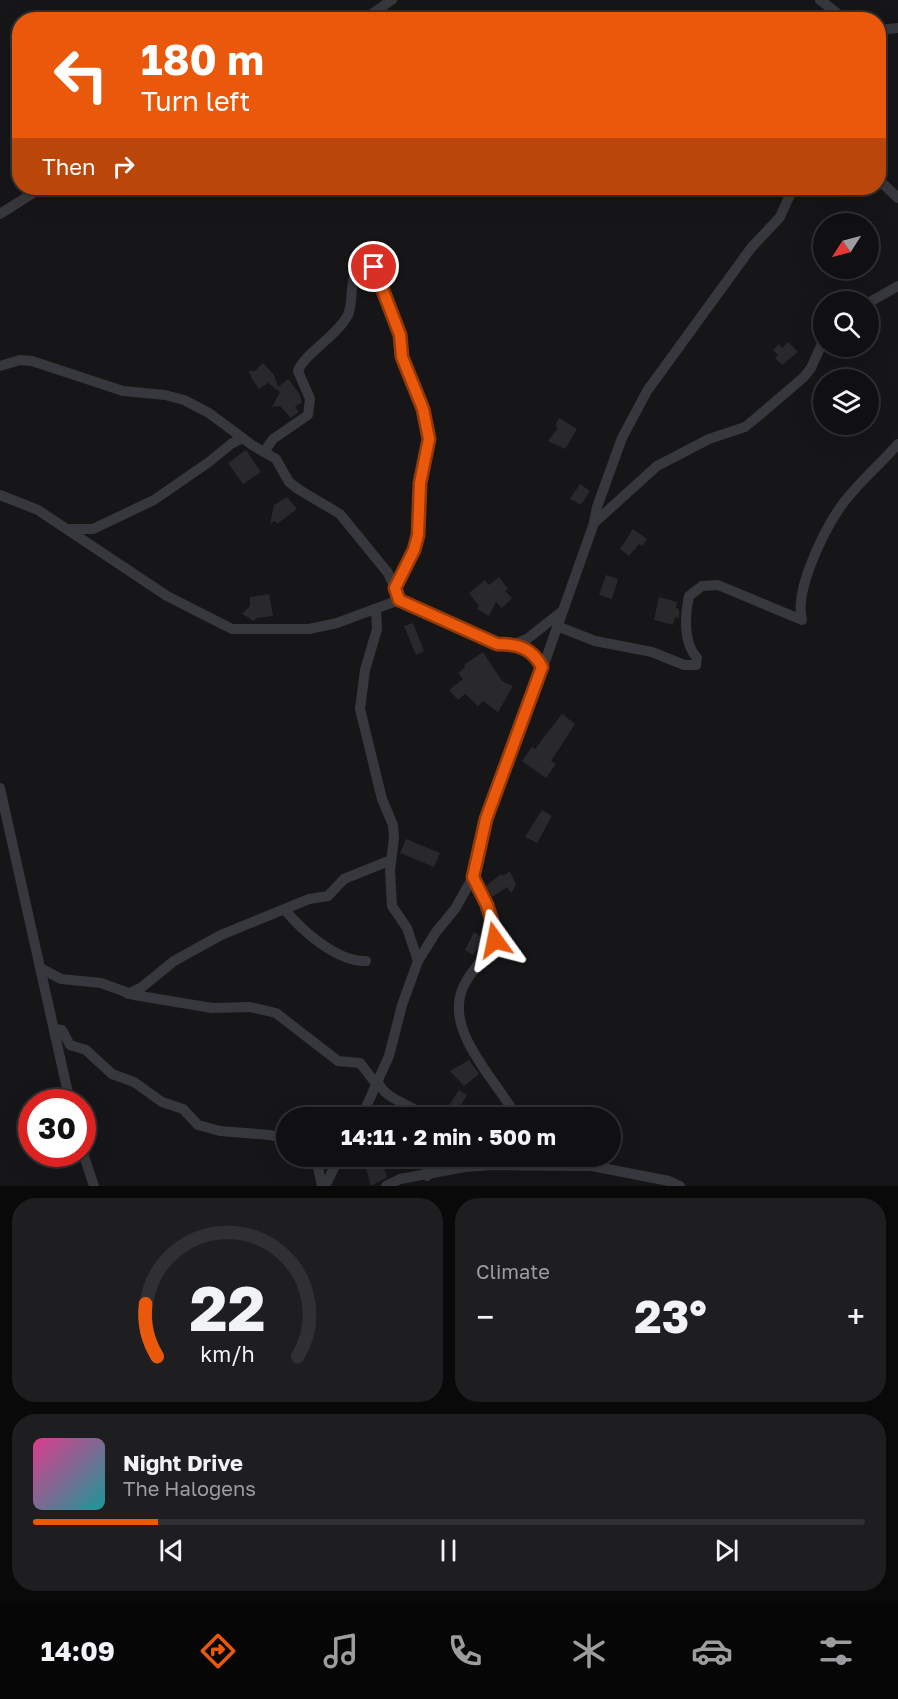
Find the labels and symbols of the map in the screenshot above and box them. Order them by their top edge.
north arrow [813,213,879,279]
pin [348,241,399,292]
position arrow [463,908,527,972]
speed limit sign: 30 [18,1089,96,1167]

